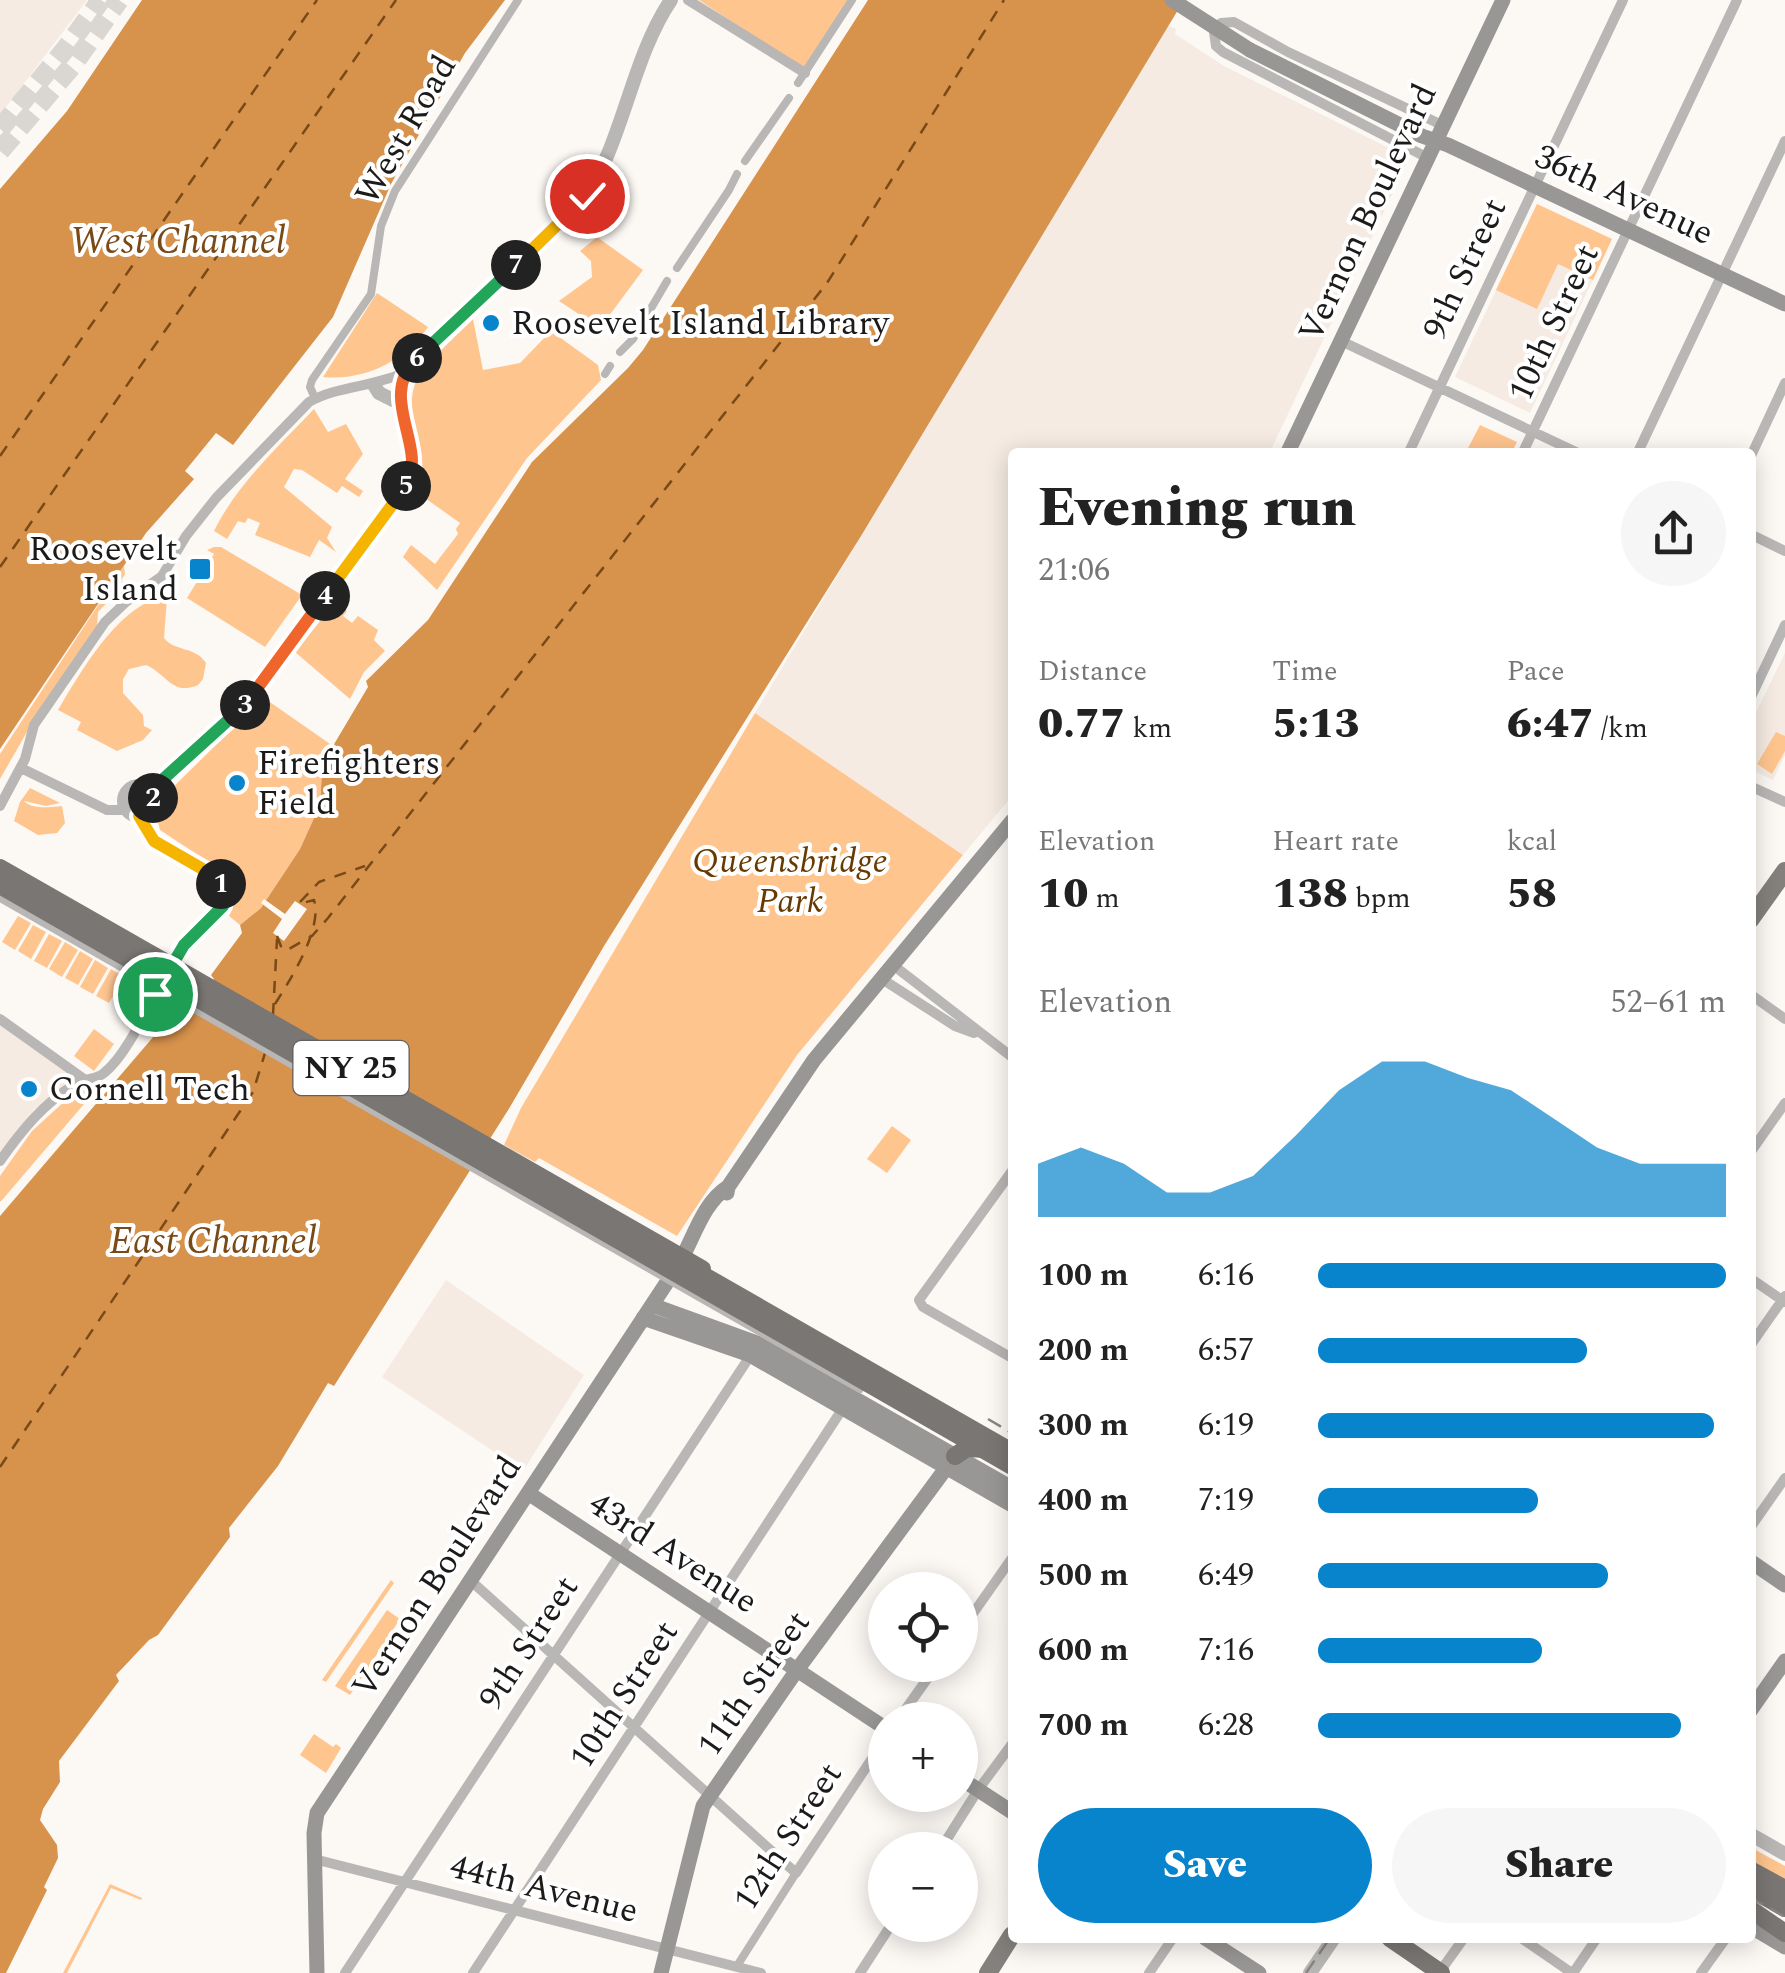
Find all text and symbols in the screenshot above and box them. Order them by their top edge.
street label: West Road [342,45,470,215]
street label: Vernon Boulevard [1285,75,1451,351]
street label: 36th Avenue [1526,130,1722,260]
pin [545,154,630,239]
icon: check [560,169,615,224]
street label: 9th Street [1409,189,1521,349]
water label: West Channel [70,213,286,271]
street label: 10th Street [1494,236,1614,410]
pin: 7 [491,240,541,290]
text: 7 [508,243,524,286]
place label: Roosevelt Island Library [511,297,890,350]
marker: Roosevelt Island Library [480,312,502,334]
pin: 6 [392,333,442,383]
text: 6 [409,336,425,379]
pin: 5 [381,461,431,511]
text: 5 [398,464,414,507]
text: Evening run [1038,467,1356,550]
button: share [1621,481,1726,586]
place label: Roosevelt Island [28,523,178,616]
text: 21:06 [1038,546,1110,595]
marker: Roosevelt Island [187,556,213,582]
pin: 4 [300,571,350,621]
text: 4 [317,574,333,617]
text: Distance [1038,650,1147,693]
text: Time [1272,650,1338,693]
text: Pace [1507,650,1565,693]
pin: 3 [220,680,270,730]
text: 3 [237,683,253,726]
text: 0.77 [1038,693,1125,756]
text: 5:13 [1272,693,1360,756]
text: 6:47 [1507,693,1594,756]
text: km [1125,707,1172,750]
text: /km [1594,707,1648,750]
place label: Firefighters Field [257,737,440,830]
marker: Firefighters Field [226,772,248,794]
pin: 2 [128,773,178,823]
text: 2 [145,776,161,819]
text: Elevation [1038,820,1155,863]
text: Heart rate [1272,820,1399,863]
text: kcal [1507,820,1557,863]
park label: Queensbridge Park [692,835,888,928]
pin: 1 [196,859,246,909]
text: 1 [213,862,229,905]
text: 10 [1038,863,1088,926]
text: 138 [1272,863,1348,926]
text: 58 [1507,863,1557,926]
text: m [1088,877,1120,920]
text: bpm [1348,877,1411,920]
pin [113,952,198,1037]
icon: arrive [128,967,183,1022]
text: Elevation [1038,978,1172,1027]
text: 52–61 m [1610,978,1726,1027]
road number: NY 25 [294,1041,408,1095]
place label: Cornell Tech [49,1063,250,1116]
marker: Cornell Tech [18,1078,40,1100]
water label: East Channel [109,1213,317,1271]
text: 100 m [1038,1251,1129,1300]
text: 6:16 [1198,1251,1254,1300]
text: 200 m [1038,1326,1129,1375]
text: 6:57 [1198,1326,1254,1375]
text: 300 m [1038,1401,1129,1450]
text: 6:19 [1198,1401,1254,1450]
street label: Vernon Boulevard [339,1445,535,1709]
text: 400 m [1038,1476,1129,1525]
text: 7:19 [1198,1476,1254,1525]
street label: 43rd Avenue [578,1478,768,1628]
text: 500 m [1038,1551,1129,1600]
text: 6:49 [1198,1551,1254,1600]
street label: 9th Street [466,1565,592,1721]
map controls [868,1572,978,1942]
button: locate [868,1572,978,1682]
street label: 11th Street [684,1600,824,1768]
street label: 10th Street [556,1610,692,1780]
text: 600 m [1038,1626,1129,1675]
text: 7:16 [1198,1626,1254,1675]
text: 700 m [1038,1701,1129,1750]
text: 6:28 [1198,1701,1254,1750]
button: + [868,1702,978,1812]
street label: 12th Street [720,1752,856,1922]
button: Save [1038,1808,1372,1923]
button: Share [1392,1808,1726,1923]
button: − [868,1832,978,1942]
street label: 44th Avenue [444,1840,644,1938]

